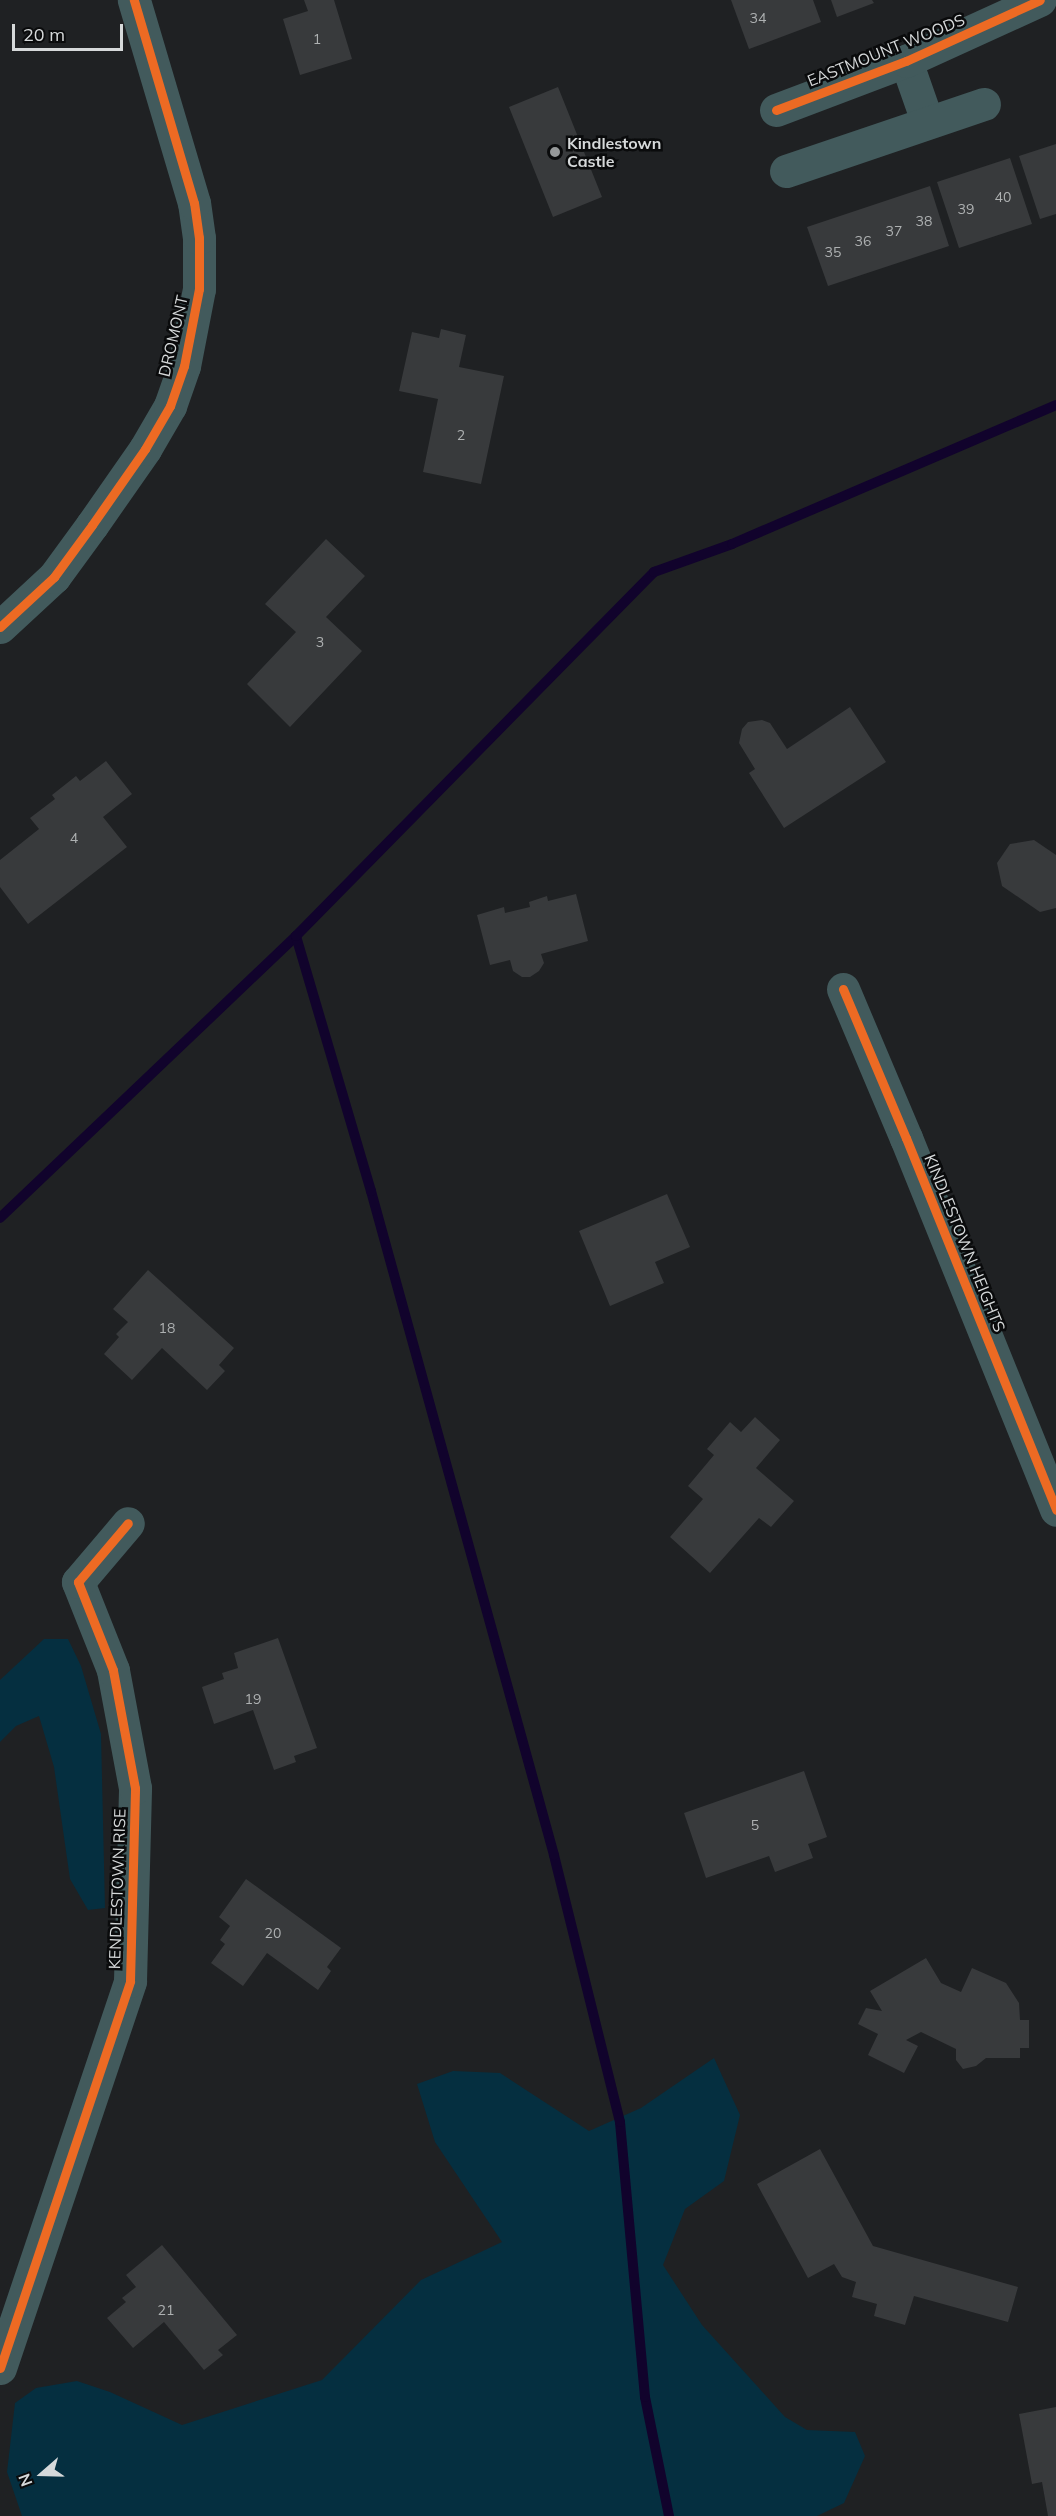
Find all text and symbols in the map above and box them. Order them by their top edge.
house number: 34 [750,10,766,26]
street label: EASTMOUNT WOODS [805,10,967,90]
scale bar [15,12,126,50]
text: 20 m [23,23,65,46]
house number: 1 [313,31,321,47]
place label: Kindlestown Castle [567,133,661,171]
marker: Kindlestown Castle [548,145,562,159]
house number: 40 [995,189,1011,205]
house number: 39 [958,201,974,217]
house number: 38 [916,213,932,229]
house number: 37 [886,223,902,239]
house number: 36 [855,233,871,249]
house number: 35 [825,244,841,260]
street label: DROMONT [154,293,192,379]
house number: 2 [457,427,465,443]
house number: 3 [316,634,324,650]
house number: 4 [70,830,78,846]
street label: KINDLESTOWN HEIGHTS [921,1151,1009,1335]
house number: 18 [159,1320,175,1336]
house number: 19 [245,1691,261,1707]
street label: KENDLESTOWN RISE [105,1808,129,1970]
house number: 5 [751,1817,759,1833]
house number: 20 [265,1925,281,1941]
house number: 21 [158,2302,174,2318]
north arrow [12,2444,72,2504]
text: N [14,2471,37,2489]

